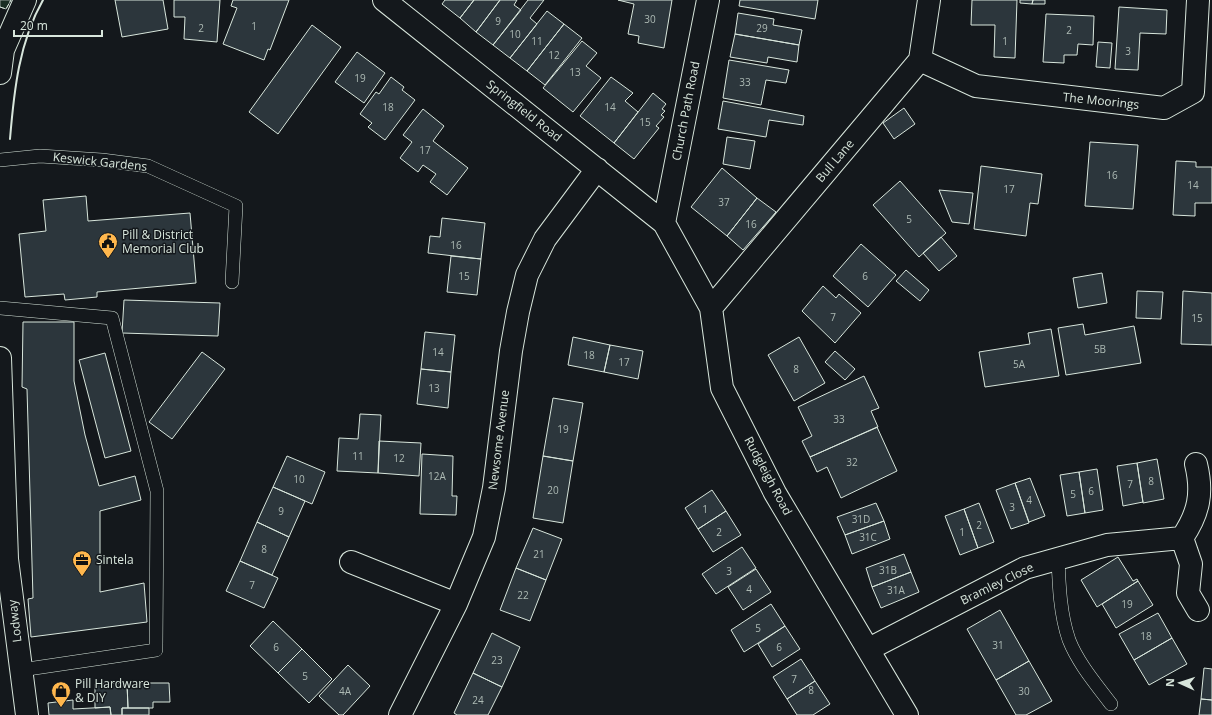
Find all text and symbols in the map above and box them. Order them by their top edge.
scale bar [14,12,102,38]
house number: 30 [644,12,656,26]
house number: 9 [495,14,501,28]
text: 20 m [20,17,48,34]
house number: 1 [251,19,257,33]
house number: 2 [198,21,204,35]
house number: 29 [756,21,768,35]
house number: 2 [1066,23,1072,37]
house number: 10 [509,27,521,41]
house number: 11 [531,34,543,48]
house number: 1 [1002,34,1008,48]
house number: 3 [1125,44,1131,58]
house number: 12 [548,48,560,62]
street label: Church Path Road [668,60,703,162]
house number: 13 [569,65,581,79]
house number: 19 [354,71,366,85]
house number: 33 [739,75,751,89]
street label: Springfield Road [483,76,566,146]
street label: The Moorings [1062,88,1140,113]
house number: 18 [382,100,394,114]
house number: 14 [604,100,616,114]
house number: 15 [639,115,651,129]
street label: Bull Lane [812,135,858,186]
house number: 17 [419,143,431,157]
street label: Keswick Gardens [52,148,148,175]
house number: 16 [1106,168,1118,182]
house number: 14 [1187,178,1199,192]
house number: 17 [1003,182,1015,196]
house number: 37 [718,195,730,209]
house number: 5 [906,212,912,226]
house number: 16 [745,217,757,231]
place label: Pill & District Memorial Club [122,226,204,257]
public building icon: Pill & District Memorial Club [97,231,119,259]
house number: 16 [450,238,462,252]
house number: 15 [458,269,470,283]
house number: 6 [862,269,868,283]
house number: 7 [830,310,836,324]
house number: 15 [1191,311,1203,325]
house number: 5B [1094,342,1106,356]
house number: 14 [432,345,444,359]
house number: 18 [583,348,595,362]
house number: 17 [618,355,630,369]
house number: 5A [1013,357,1026,371]
house number: 8 [793,362,799,376]
house number: 13 [428,381,440,395]
street label: Newsome Avenue [484,389,513,491]
house number: 33 [833,412,845,426]
house number: 19 [557,422,569,436]
street label: Rudgleigh Road [741,433,796,518]
house number: 11 [352,449,364,463]
house number: 12 [393,451,405,465]
house number: 32 [846,455,858,469]
house number: 12A [428,469,447,483]
house number: 10 [293,472,305,486]
house number: 8 [1148,474,1154,488]
house number: 7 [1127,477,1133,491]
house number: 20 [547,483,559,497]
house number: 6 [1088,484,1094,498]
house number: 5 [1070,487,1076,501]
house number: 4 [1026,493,1032,507]
house number: 3 [1009,500,1015,514]
house number: 1 [702,502,708,516]
house number: 9 [278,504,284,518]
house number: 31D [852,512,870,526]
house number: 2 [976,518,982,532]
house number: 2 [716,525,722,539]
house number: 1 [959,525,965,539]
house number: 31C [859,530,877,544]
house number: 8 [261,542,267,556]
house number: 21 [533,547,545,561]
office icon: Sintela [71,549,93,577]
place label: Sintela [96,551,134,568]
street label: Bramley Close [957,558,1037,609]
house number: 31B [879,563,897,577]
house number: 3 [726,564,732,578]
house number: 7 [249,578,255,592]
house number: 4 [746,582,752,596]
house number: 31A [887,583,906,597]
house number: 22 [517,588,529,602]
house number: 19 [1121,597,1133,611]
street label: Lodway [3,598,26,643]
house number: 5 [755,621,761,635]
house number: 18 [1140,629,1152,643]
house number: 31 [992,638,1004,652]
house number: 6 [273,640,279,654]
house number: 6 [776,640,782,654]
house number: 23 [491,653,503,667]
north arrow [1160,663,1200,703]
house number: 5 [302,669,308,683]
house number: 7 [791,672,797,686]
place label: Pill Hardware & DIY [75,675,150,706]
text: N [1162,678,1177,687]
shop icon: Pill Hardware & DIY [50,680,72,708]
house number: 8 [808,683,814,697]
house number: 4A [339,684,352,698]
house number: 30 [1018,684,1030,698]
house number: 24 [472,693,484,707]

